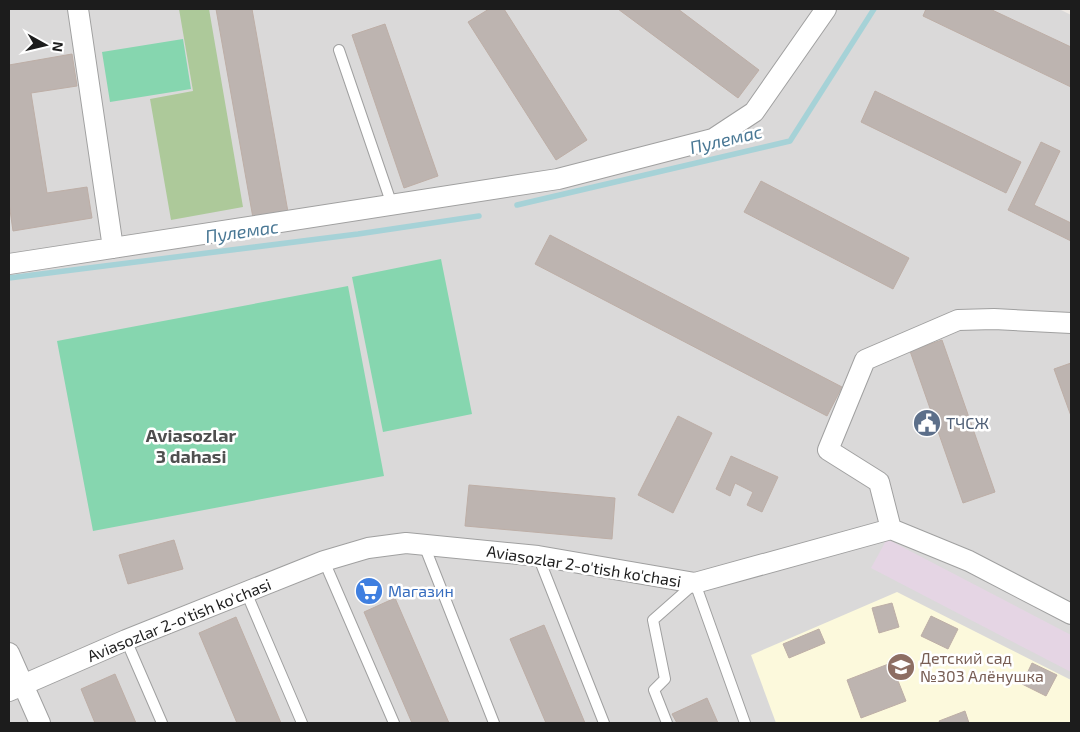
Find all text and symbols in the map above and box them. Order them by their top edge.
north arrow [20,20,70,70]
text: N [49,41,67,53]
water label: Пулемас [687,120,764,158]
water label: Пулемас [204,215,280,247]
public building icon: ТЧСЖ [912,408,942,438]
place label: ТЧСЖ [946,413,989,432]
district label: Aviasozlar 3 dahasi [146,424,236,467]
street label: Aviasozlar 2-o'tish ko'chasi [486,541,683,590]
street label: Aviasozlar 2-o'tish ko'chasi [84,574,273,665]
supermarket icon: Магазин [354,576,384,606]
place label: Магазин [388,581,454,600]
place label: Детский сад №303 Алёнушка [920,648,1044,686]
school or university icon: Детский сад №303 Алёнушка [886,652,916,682]

